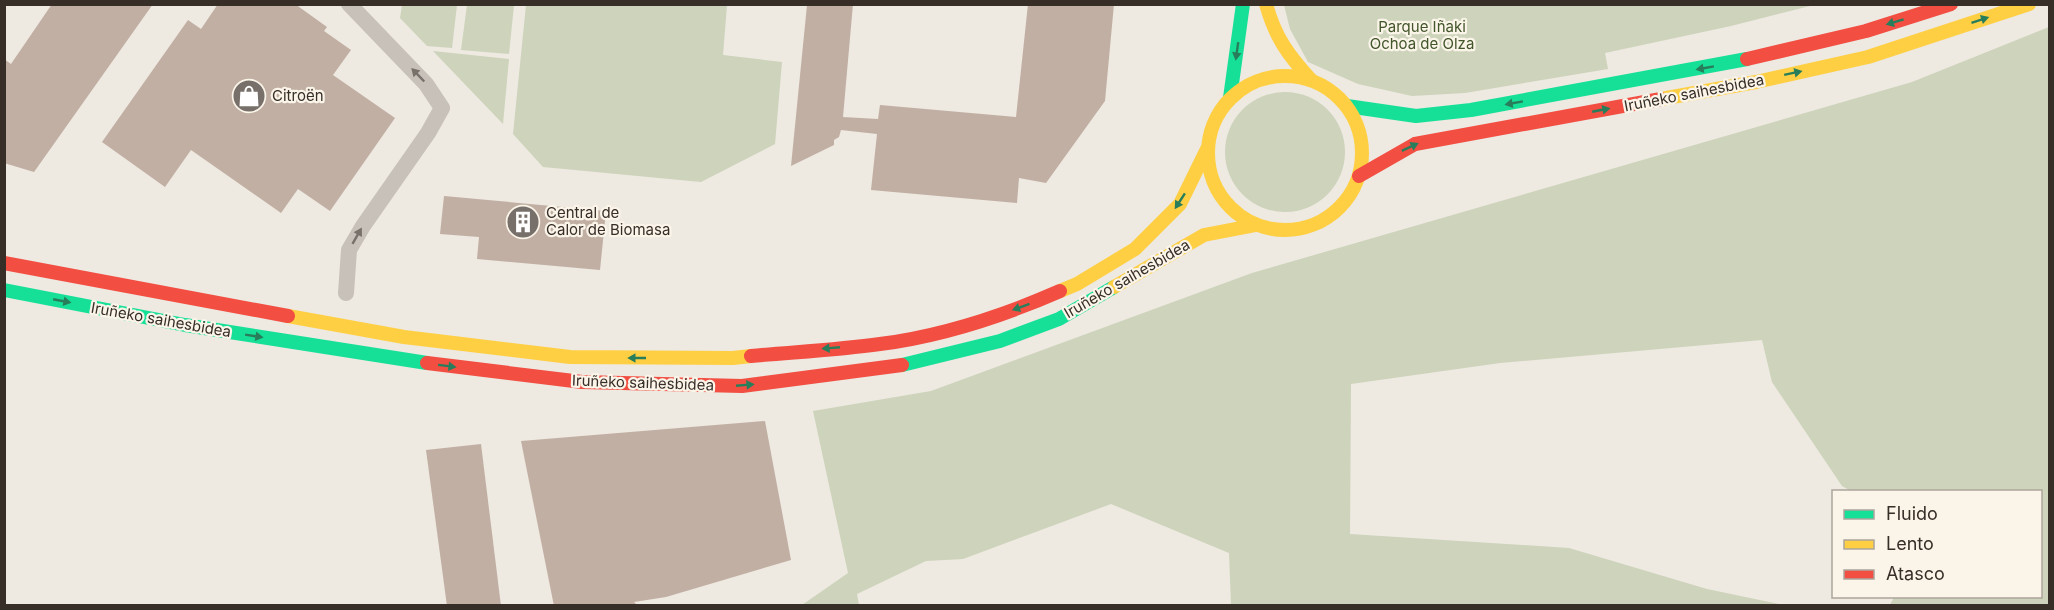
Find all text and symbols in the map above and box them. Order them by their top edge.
one-way arrow [1971,15,1989,25]
park label: Parque Iñaki Ochoa de Olza [1370,17,1474,53]
one-way arrow [1886,18,1904,27]
one-way arrow [1232,42,1241,61]
one-way arrow [1696,64,1715,73]
one-way arrow [411,68,425,82]
one-way arrow [1783,68,1802,78]
street label: Iruñeko saihesbidea [1622,70,1765,115]
shop icon: Citroën [231,78,267,114]
place label: Citroën [272,86,324,105]
one-way arrow [1504,99,1523,108]
one-way arrow [1592,105,1611,114]
one-way arrow [1402,143,1419,152]
one-way arrow [1175,192,1186,209]
place label: Central de Calor de Biomasa [546,203,670,239]
building icon: Central de Calor de Biomasa [505,204,541,240]
one-way arrow [352,228,362,245]
street label: Iruñeko saihesbidea [1060,235,1193,322]
one-way arrow [53,297,72,306]
street label: Iruñeko saihesbidea [89,298,233,341]
one-way arrow [1012,303,1030,313]
one-way arrow [244,332,263,341]
one-way arrow [822,343,841,353]
one-way arrow [627,353,646,363]
one-way arrow [437,361,456,370]
street label: Iruñeko saihesbidea [572,371,714,394]
one-way arrow [736,380,755,390]
legend [1832,490,2042,598]
text: Fluido [1886,503,1938,524]
text: Lento [1886,533,1934,554]
text: Atasco [1886,563,1945,584]

